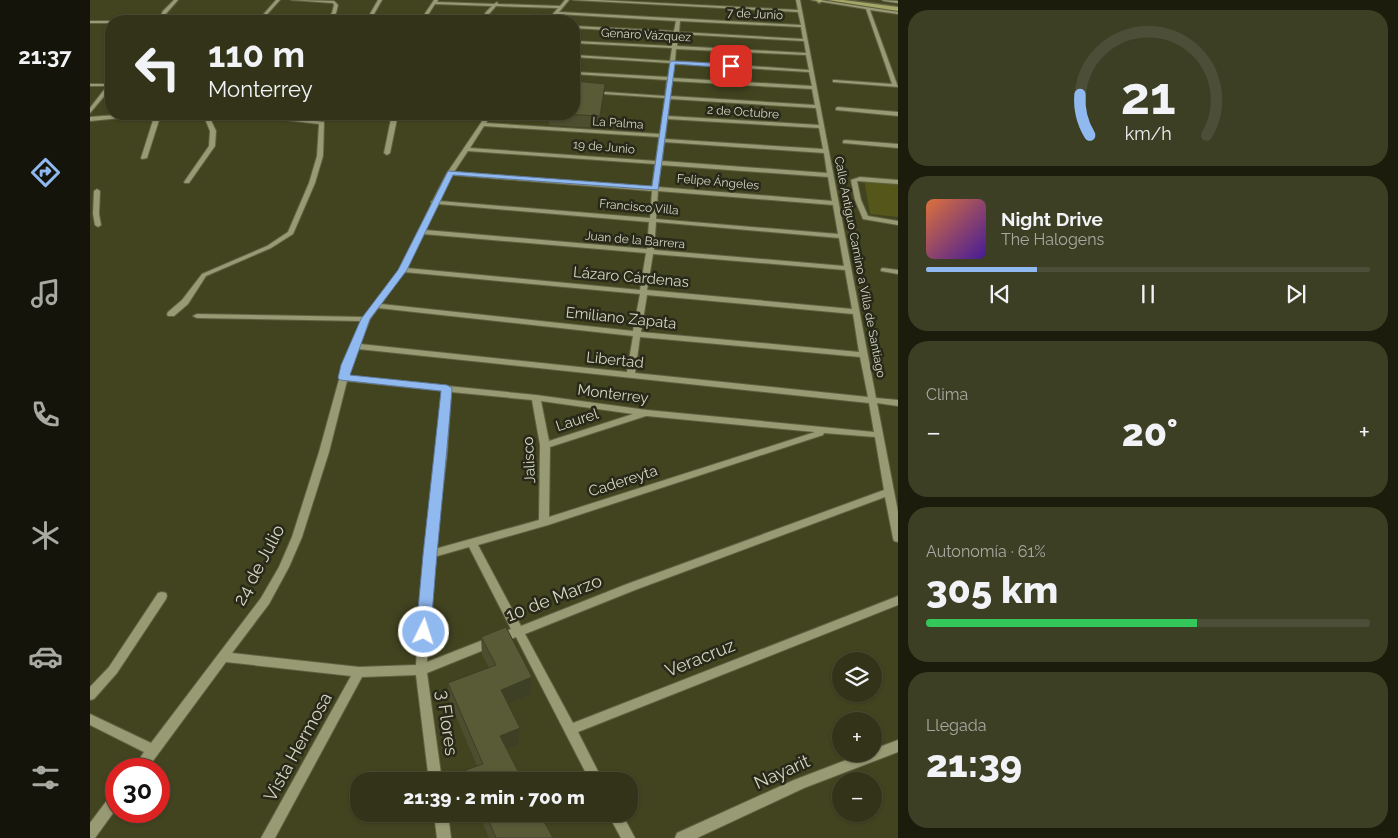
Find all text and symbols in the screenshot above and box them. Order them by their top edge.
street label: 7 de Junio [727,6,783,22]
street label: Genaro Vázquez [601,26,692,44]
text: 110 m [208,34,305,75]
icon: left [125,35,190,100]
text: 21:37 [18,43,72,69]
pin [710,45,752,87]
icon: arrive [717,52,745,80]
text: 21 [1120,65,1176,126]
text: Monterrey [208,76,313,102]
street label: 2 de Octubre [707,103,779,121]
street label: La Palma [592,114,644,132]
text: km/h [1124,123,1172,144]
street label: 19 de Junio [572,137,636,157]
icon: directions [28,155,63,190]
street label: Calle Antiguo Camino a Villa de Santiago [832,155,888,379]
street label: Felipe Ángeles [676,171,760,193]
street label: Francisco Villa [599,197,679,217]
text: Night Drive [1001,208,1103,230]
street label: Juan de la Barrera [584,229,686,251]
text: The Halogens [1001,230,1104,249]
street label: Lázaro Cárdenas [572,263,690,291]
icon: music [28,276,63,311]
icon: previous [986,280,1014,308]
icon: pause [1134,280,1162,308]
icon: next [1282,280,1310,308]
street label: Emiliano Zapata [565,303,677,333]
street label: Libertad [585,348,645,372]
street label: Monterrey [577,381,649,407]
text: Clima [926,385,968,404]
icon: phone [28,397,63,432]
street label: Laurel [553,404,601,435]
text: 20° [1122,410,1178,455]
text: − [926,416,941,449]
text: + [1358,416,1370,449]
street label: Jalisco [519,436,539,484]
street label: Cadereyta [586,461,660,501]
icon: climate [28,518,63,553]
street label: 24 de Julio [229,521,289,609]
text: Autonomía · 61% [926,542,1046,561]
text: 305 km [926,567,1058,612]
street label: 10 de Marzo [503,570,605,625]
position arrow [397,605,449,657]
street label: Veracruz [662,634,738,681]
icon: car [28,639,63,674]
map controls [832,652,882,822]
button: layers [832,652,882,702]
street label: Vista Hermosa [259,689,336,805]
street label: 3 Flores [433,689,463,757]
button: + [832,712,882,762]
text: Llegada [926,716,986,735]
text: 21:39 [926,741,1022,786]
street label: Nayarit [751,750,813,793]
speed limit sign: 30 [105,758,170,823]
icon: filters [28,760,63,795]
button: − [832,772,882,822]
text: 21:39 · 2 min · 700 m [403,786,585,808]

